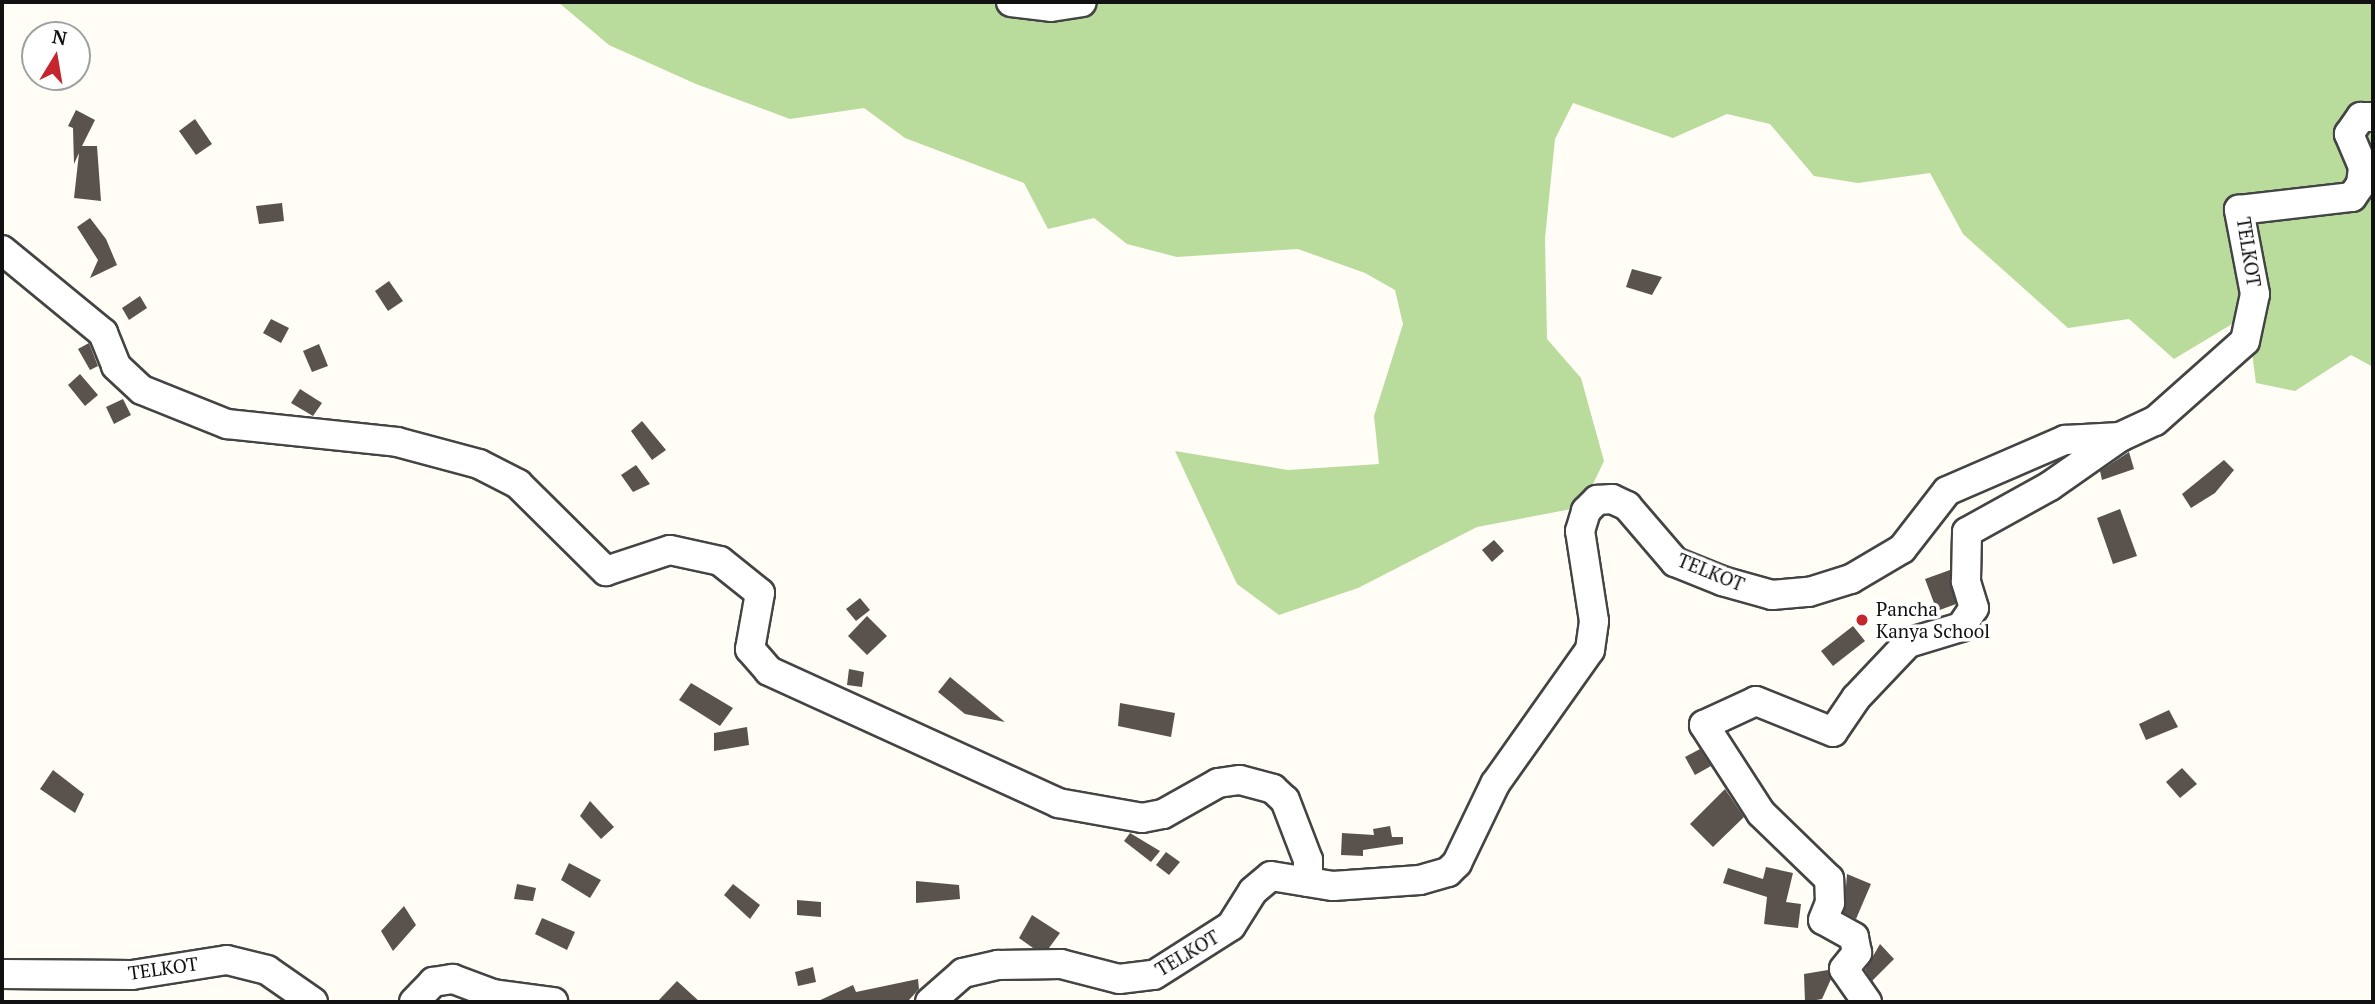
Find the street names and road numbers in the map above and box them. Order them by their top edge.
street label: TELKOT [2232,216,2266,288]
street label: TELKOT [1674,548,1748,596]
street label: TELKOT [1151,925,1223,981]
street label: TELKOT [127,952,199,984]

